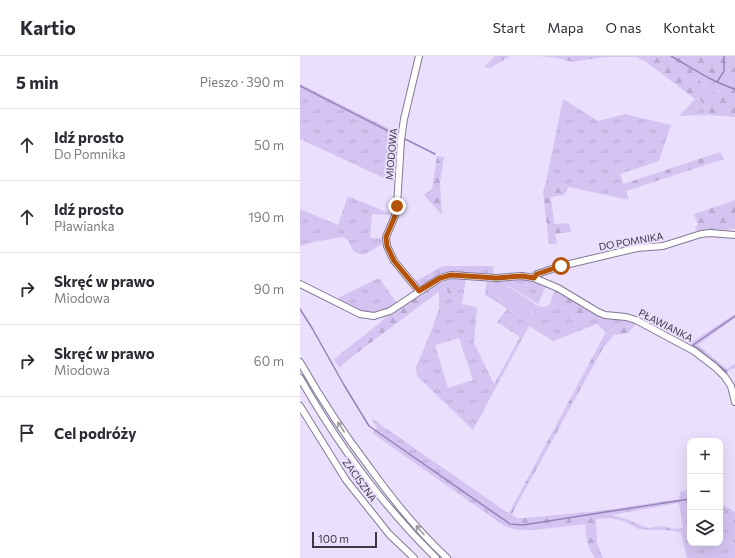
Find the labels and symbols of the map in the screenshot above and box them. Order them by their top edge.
street label: MIODOWA [383,127,399,181]
route end [388,197,406,215]
street label: DO POMNIKA [598,229,664,253]
route start [552,257,570,275]
street label: PŁAWIANKA [637,306,695,344]
one-way arrow [336,421,344,433]
street label: ZACISZNA [340,456,380,504]
one-way arrow [415,525,424,535]
scale bar [312,530,377,549]

